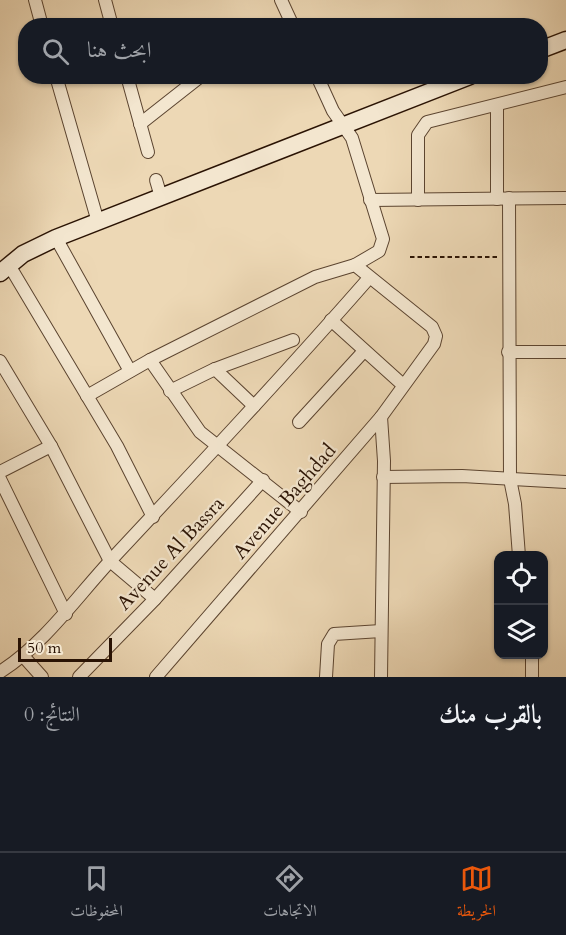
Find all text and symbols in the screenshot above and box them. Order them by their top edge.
search box [18,18,548,84]
icon: search [39,35,72,68]
text: ابحث هنا [87,35,152,65]
street label: Avenue Baghdad [227,438,342,565]
street label: Avenue Al Bassra [111,490,230,616]
map controls [494,551,548,659]
button: locate [494,551,548,605]
button: layers [494,605,548,659]
scale bar [18,635,112,662]
text: 50 m [27,637,61,659]
text: بالقرب منك [439,697,542,732]
text: النتائج: 0 [24,701,80,728]
tab: المحفوظات [70,862,123,926]
tab: الاتجاهات [263,862,317,926]
tab: الخريطة [457,862,496,926]

